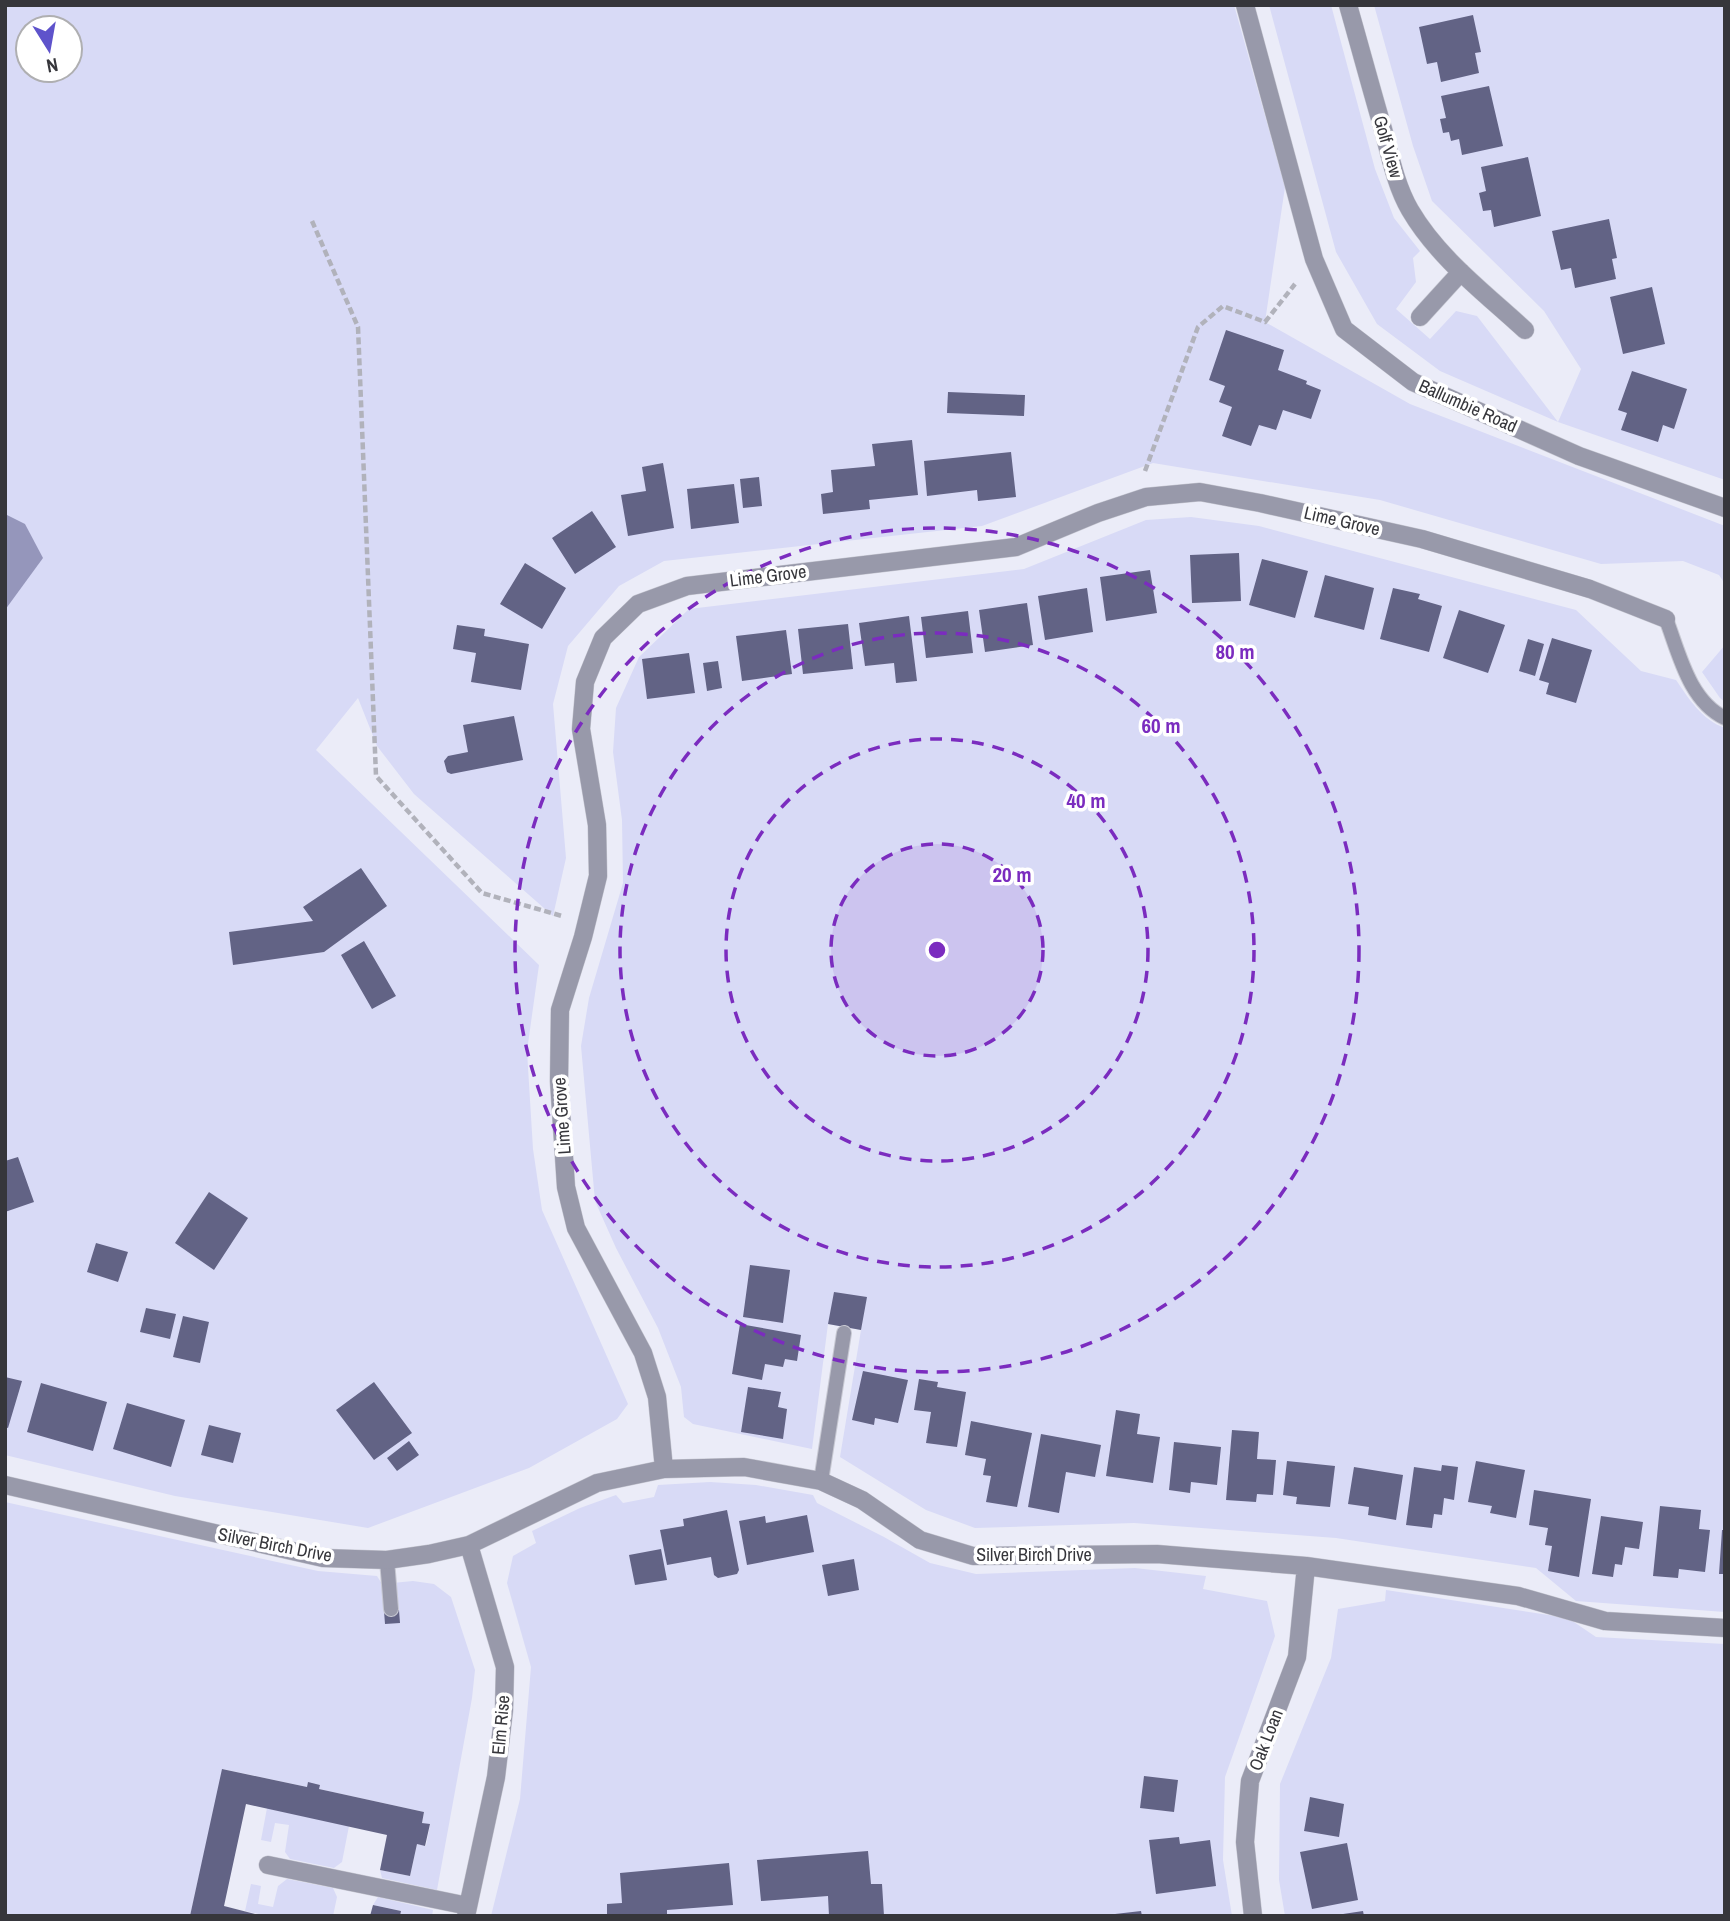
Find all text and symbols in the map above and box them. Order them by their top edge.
north arrow [14,14,84,84]
text: N [44,52,60,80]
street label: Golf View [1368,113,1409,181]
street label: Ballumbie Road [1415,373,1521,438]
street label: Lime Grove [1302,500,1382,541]
street label: Lime Grove [728,558,808,593]
text: 80 m [1215,637,1255,666]
text: 60 m [1141,711,1181,740]
text: 40 m [1066,786,1106,815]
text: 20 m [992,860,1032,889]
centre of rings [925,938,949,962]
street label: Lime Grove [546,1077,577,1155]
street label: Silver Birch Drive [216,1521,334,1568]
street label: Silver Birch Drive [976,1542,1092,1567]
street label: Elm Rise [485,1694,516,1756]
street label: Oak Loan [1242,1705,1289,1774]

